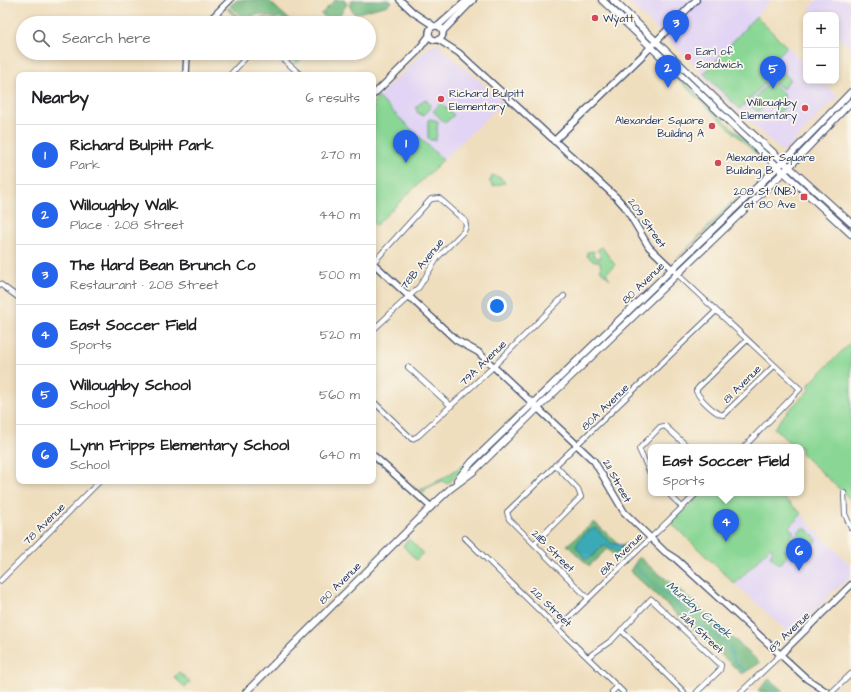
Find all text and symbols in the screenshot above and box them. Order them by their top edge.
pin: 3 [663,10,689,43]
place label: Wyatt [603,11,634,27]
map controls [803,12,839,84]
button: + [803,12,839,48]
marker: Wyatt [590,13,600,23]
search box [16,16,376,60]
icon: search [30,27,52,49]
text: Search here [62,28,151,49]
place label: Earl of Sandwich [696,44,743,72]
button: − [803,48,839,84]
marker: Earl of Sandwich [683,52,693,62]
pin: 2 [655,55,681,88]
pin: 5 [760,56,786,89]
text: Nearby [32,86,89,110]
place label: Richard Bulpitt Elementary [449,86,525,115]
text: 6 results [305,89,360,107]
marker: Richard Bulpitt Elementary [436,94,446,104]
place label: Willoughby Elementary [741,95,797,124]
marker: Willoughby Elementary [800,103,810,113]
place label: Alexander Square Building A [615,113,704,142]
marker: Alexander Square Building A [707,121,717,131]
pin: 1 [393,130,419,163]
text: Richard Bulpitt Park [70,135,214,156]
text: 1 [44,146,46,164]
text: 270 m [321,146,360,164]
place label: Alexander Square Building B [726,150,815,179]
text: Park [70,156,100,174]
marker: Alexander Square Building B [713,158,723,168]
place label: 208 St (NB) at 80 Ave [733,184,796,212]
marker: 208 St (NB) at 80 Ave [799,192,809,202]
text: Willoughby Walk [70,195,178,216]
street label: 209 Street [624,195,670,251]
text: 2 [41,206,49,224]
text: 440 m [319,206,360,224]
text: Place · 208 Street [70,216,184,234]
street label: 78B Avenue [397,235,447,293]
text: The Hard Bean Brunch Co [70,255,256,276]
street label: 80 Avenue [618,259,668,307]
text: 3 [42,266,48,284]
text: 500 m [319,266,360,284]
text: Restaurant · 208 Street [70,276,218,294]
your location [487,296,507,316]
text: East Soccer Field [70,315,196,336]
text: 4 [41,326,49,344]
text: 520 m [320,326,360,344]
text: Sports [70,336,112,354]
street label: 79A Avenue [456,337,510,389]
street label: 81 Avenue [719,361,765,407]
text: Willoughby School [70,375,191,396]
street label: 80A Avenue [578,380,632,434]
text: 5 [40,386,50,404]
text: 560 m [319,386,360,404]
text: School [70,396,110,414]
text: Lynn Fripps Elementary School [70,435,289,456]
popup [648,444,804,496]
text: 6 [41,446,49,464]
text: 640 m [319,446,360,464]
text: East Soccer Field [663,451,789,472]
text: School [70,456,110,474]
street label: 211 Street [599,457,635,506]
text: Sports [663,472,705,490]
street label: 78 Avenue [20,500,68,548]
pin: 4 [713,509,739,542]
street label: 211B Street [528,526,578,576]
street label: 81A Avenue [596,529,646,579]
pin: 6 [786,538,812,571]
street label: 80 Avenue [316,558,365,607]
water label: Munday Creek [662,577,736,643]
street label: 212 Street [527,583,575,631]
street label: 83 Avenue [765,608,813,656]
street label: 211A Street [677,609,727,657]

